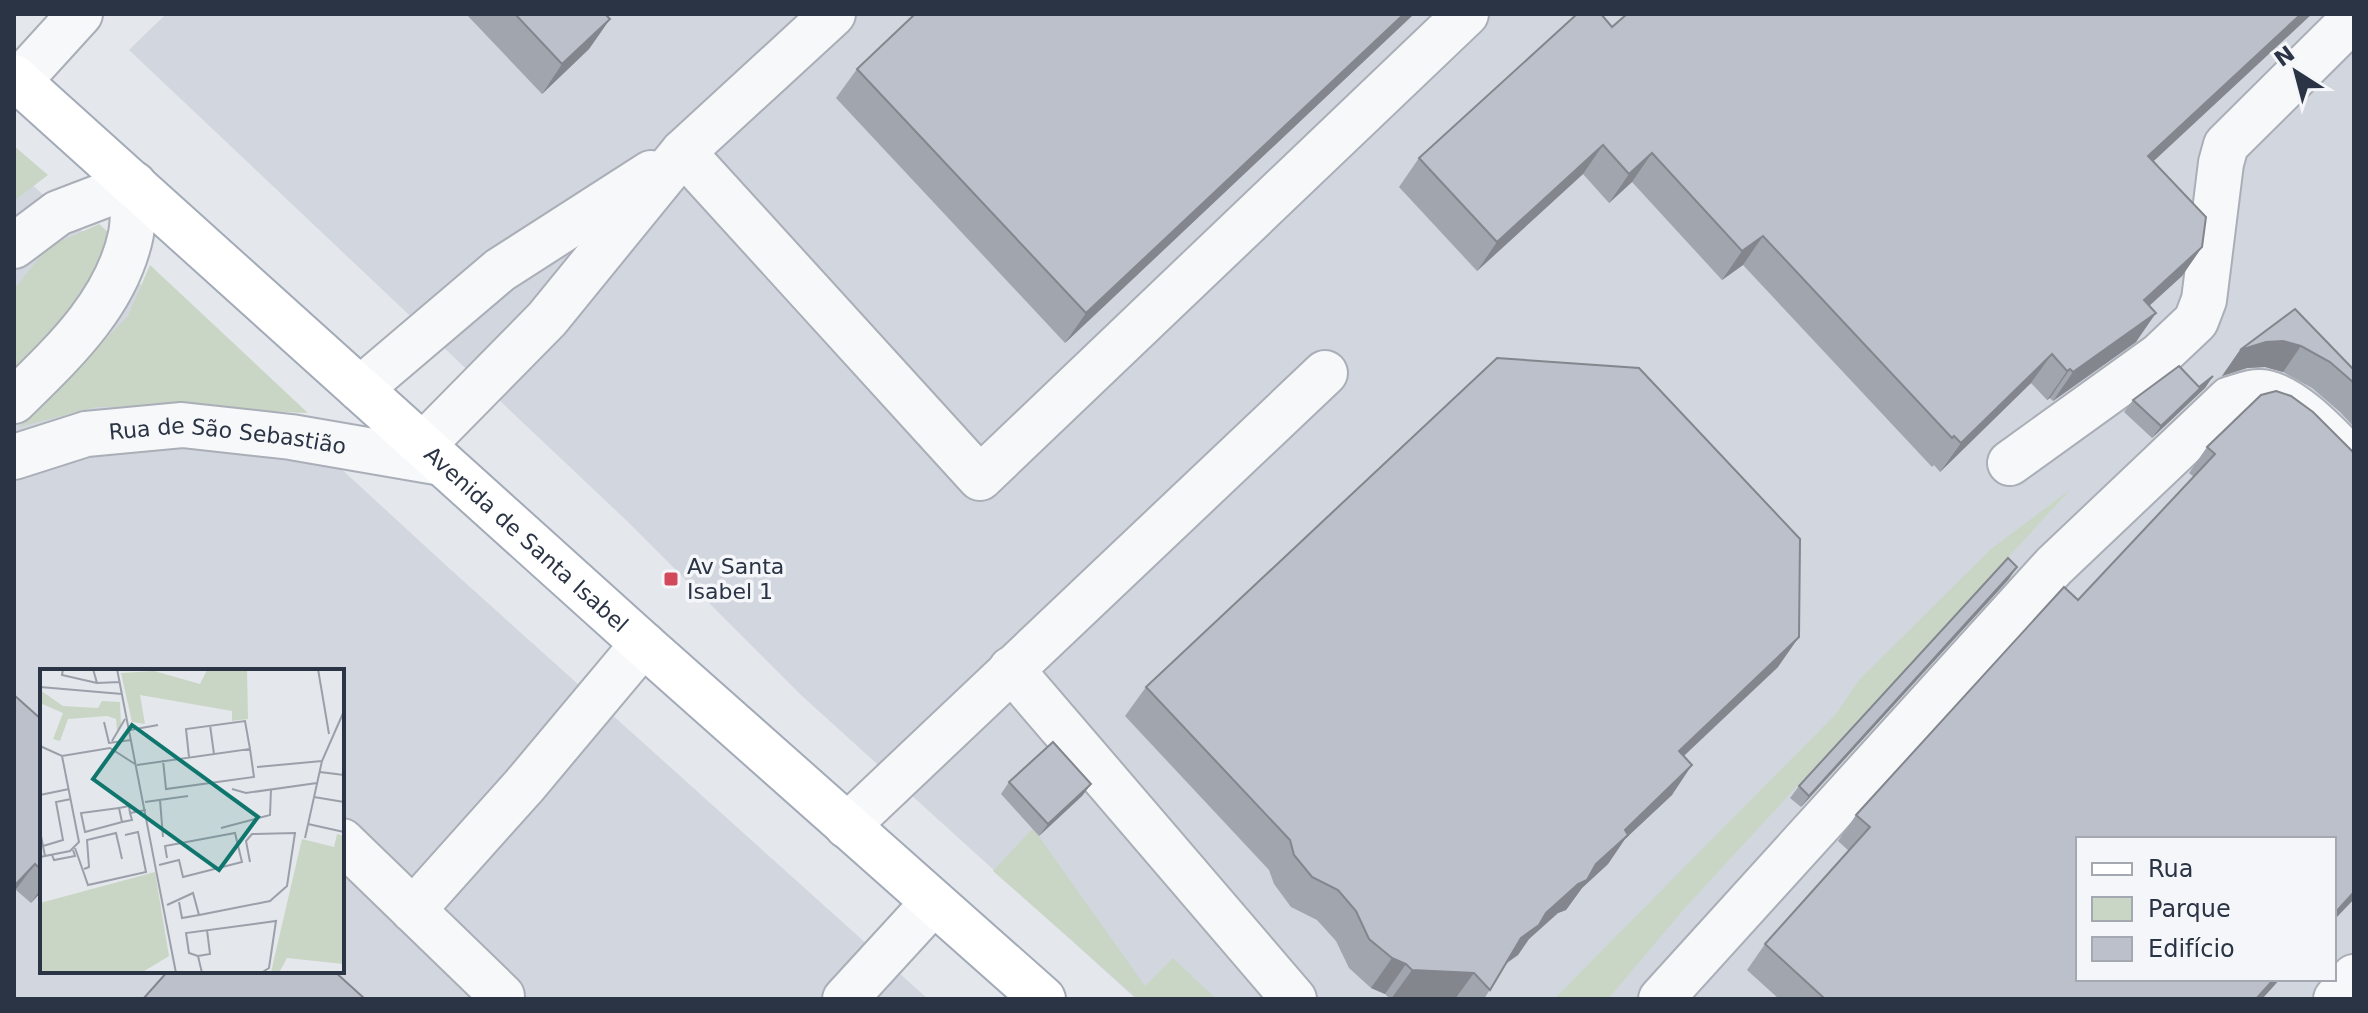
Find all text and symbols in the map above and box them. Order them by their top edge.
north arrow [2256,32,2336,112]
text: N [2270,41,2299,72]
street label: Rua de São Sebastião [107,412,348,459]
street label: Avenida de Santa Isabel [420,441,633,637]
place label: Av Santa Isabel 1 [687,554,784,604]
marker: Av Santa Isabel 1 [662,570,680,588]
inset map [40,669,344,973]
legend [2076,837,2336,981]
text: Rua [2148,855,2194,883]
text: Parque [2148,895,2231,923]
text: Edifício [2148,935,2235,963]

